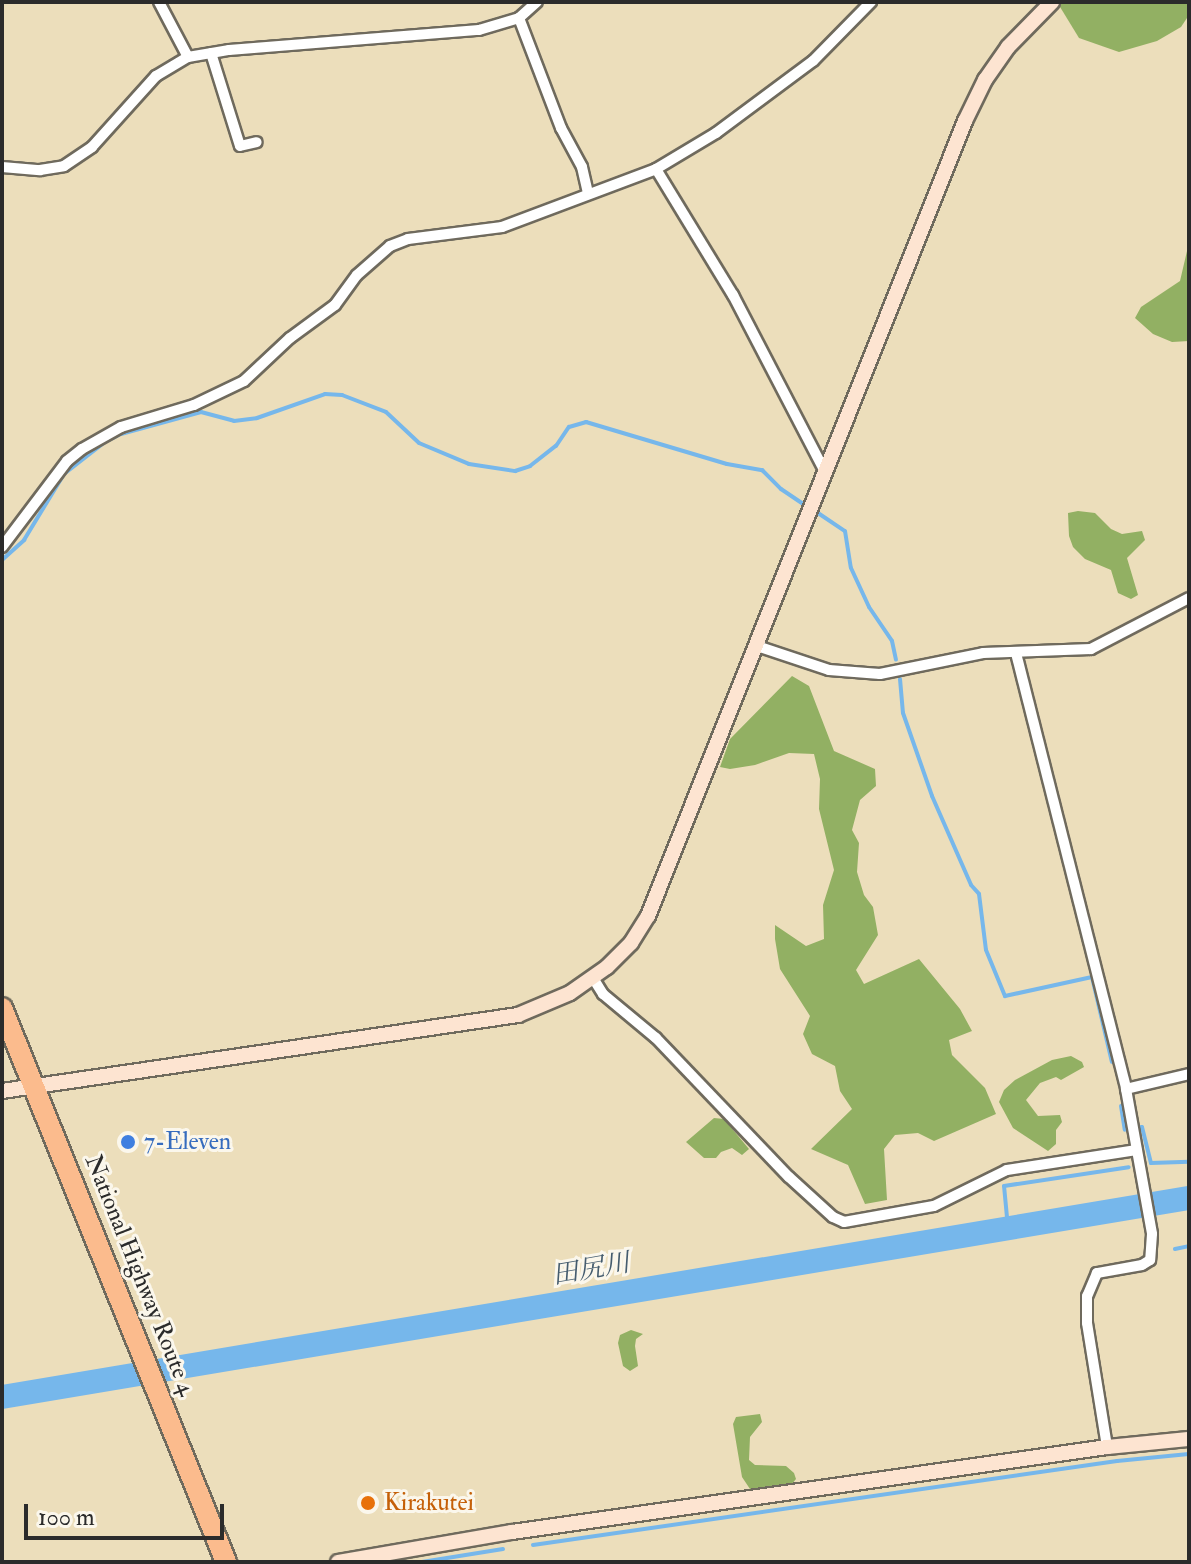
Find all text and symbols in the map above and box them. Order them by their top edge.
place label: 7-Eleven [144,1128,231,1156]
marker: 7-Eleven [119,1133,137,1151]
street label: National Highway Route 4 [79,1151,201,1399]
water label: 田尻川 [550,1248,632,1292]
scale bar [28,1488,228,1538]
place label: Kirakutei [384,1489,474,1517]
marker: Kirakutei [359,1494,377,1512]
text: 100 m [38,1502,95,1533]

